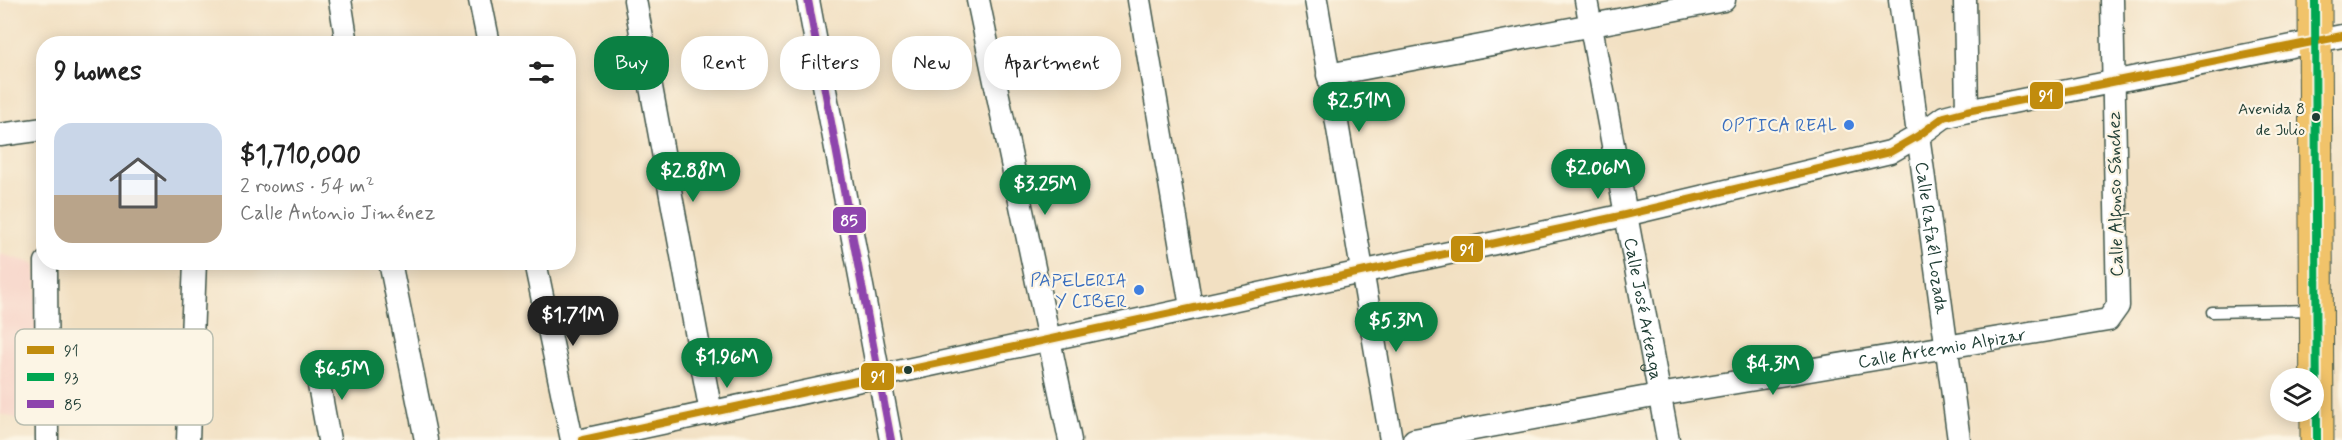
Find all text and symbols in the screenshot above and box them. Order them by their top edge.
chip: Buy [594,36,669,90]
chip: Rent [681,36,768,90]
chip: Filters [780,36,880,90]
chip: New [892,36,972,90]
chip: Apartment [984,36,1121,90]
text: 9 homes [54,55,142,89]
icon: filters [525,56,558,89]
line badge: 91 [2029,81,2064,110]
pin: $2.51M [1310,82,1408,133]
text: 91 [2039,86,2053,107]
text: $2.51M [1327,88,1391,115]
place label: Avenida 8 de Julio [2238,99,2305,141]
street label: Calle Alfonso Sánchez [2103,111,2131,277]
marker: Avenida 8 de Julio [2310,111,2322,123]
place label: OPTICA REAL [1722,114,1837,138]
marker: OPTICA REAL [1842,118,1856,132]
text: $1,710,000 [240,139,361,173]
icon: home [102,147,174,219]
pin: $2.06M [1549,149,1647,200]
pin: $2.88M [644,152,742,203]
text: $2.06M [1565,155,1631,182]
text: $2.88M [660,158,726,185]
street label: Calle Rafaél Lozada [1909,160,1953,316]
pin: $3.25M [996,165,1094,216]
text: $3.25M [1014,171,1076,198]
text: 2 rooms · 54 m² [240,173,374,200]
text: Calle Antonio Jiménez [240,200,435,227]
line badge: 85 [832,206,867,234]
text: 85 [840,211,858,232]
line badge: 91 [1450,235,1484,263]
street label: Calle José Arteaga [1617,236,1668,382]
text: 91 [1460,240,1474,261]
place label: PAPELERIA Y CIBER [1030,269,1127,314]
marker: PAPELERIA Y CIBER [1132,283,1146,297]
pin: $1.71M [524,296,622,347]
text: $1.71M [541,302,605,329]
pin: $5.3M [1354,302,1438,353]
text: $5.3M [1369,308,1423,335]
street label: Calle Artemio Alpizar [1856,323,2028,375]
legend [15,329,213,425]
pin: $1.96M [678,338,776,389]
text: 91 [64,341,79,362]
text: $1.96M [695,344,759,371]
pin: $4.3M [1731,345,1815,396]
pin: $6.5M [300,350,384,401]
text: $4.3M [1746,351,1800,378]
text: $6.5M [314,356,370,383]
line badge: 91 [860,362,895,391]
unlabelled marker [902,364,914,376]
text: 91 [871,367,885,388]
text: 93 [64,368,79,389]
map controls [2270,368,2324,422]
button: layers [2270,368,2324,422]
text: 85 [64,395,82,416]

